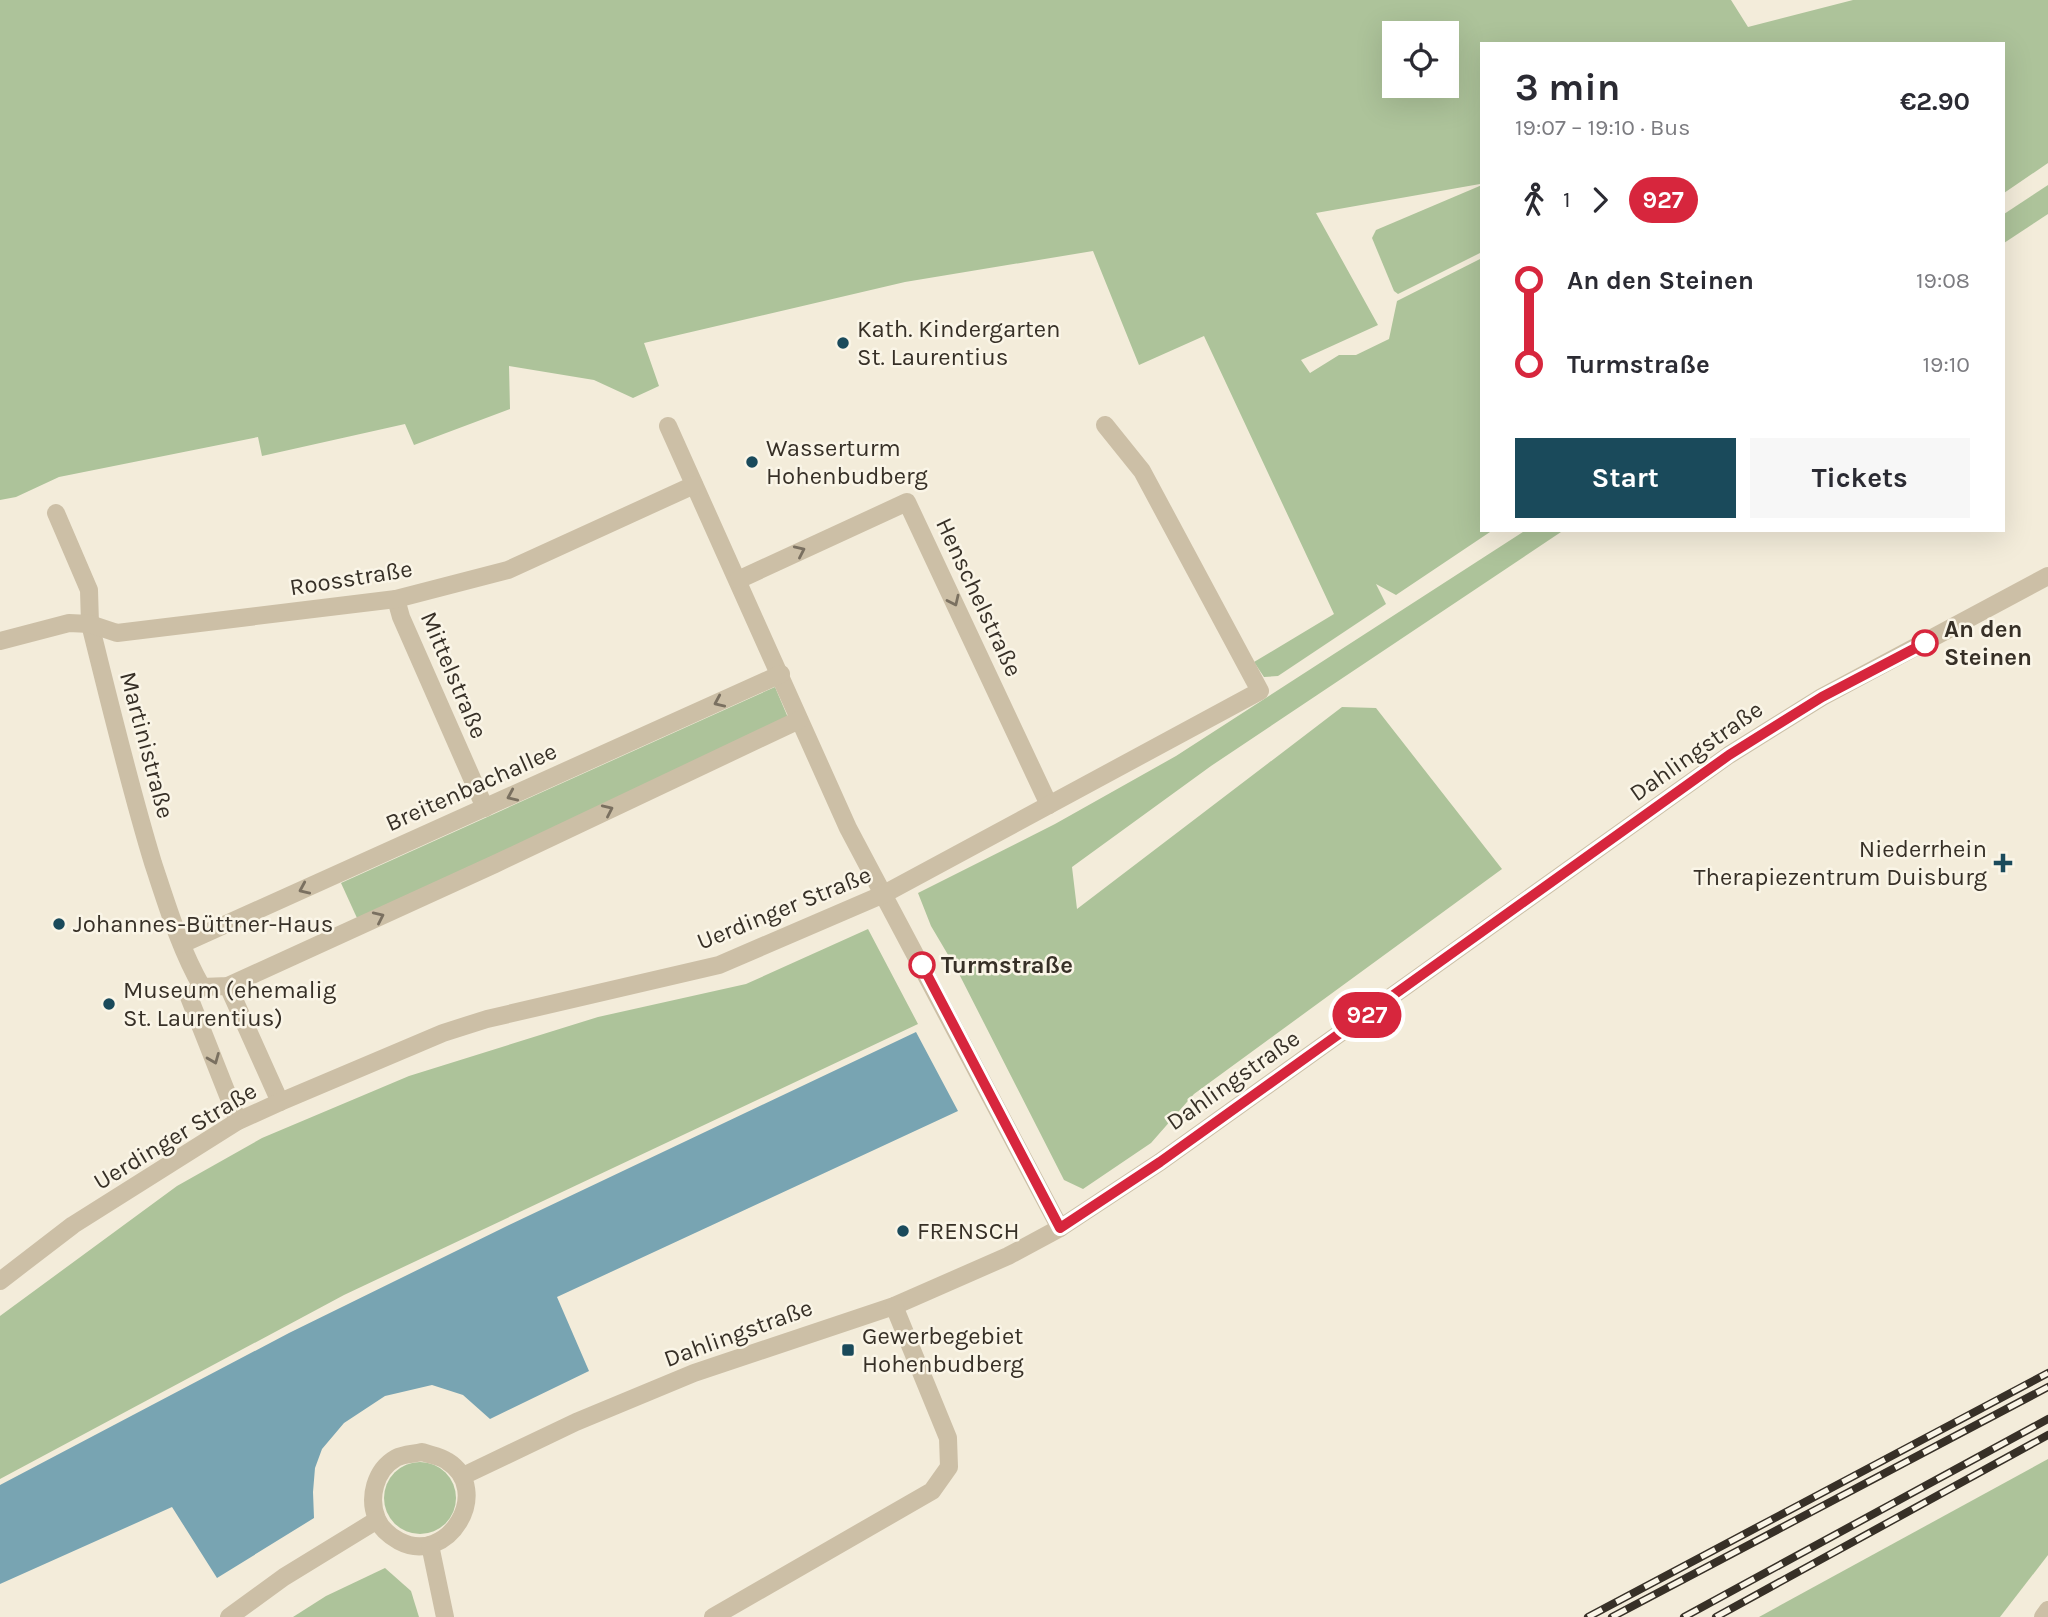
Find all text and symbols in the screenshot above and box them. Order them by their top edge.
map controls [1382,21,1459,98]
button: locate [1382,21,1459,98]
text: 3 min [1515,65,1620,110]
text: €2.90 [1900,86,1970,117]
text: 19:07 – 19:10 · Bus [1515,114,1690,141]
icon: walk [1515,181,1553,219]
icon: forward [1581,181,1619,219]
text: 1 [1563,186,1571,213]
text: 927 [1643,186,1684,214]
text: An den Steinen [1567,265,1754,296]
text: 19:08 [1916,267,1970,294]
place label: Kath. Kindergarten St. Laurentius [857,315,1061,371]
marker: Kath. Kindergarten St. Laurentius [835,335,851,351]
text: Turmstraße [1567,349,1710,380]
text: 19:10 [1923,351,1970,378]
place label: Wasserturm Hohenbudberg [766,434,928,490]
button: Start [1515,438,1736,518]
button: Tickets [1750,438,1970,518]
marker: Wasserturm Hohenbudberg [744,454,760,470]
street label: Henschelstraße [930,513,1028,681]
one-way arrow [793,545,805,559]
street label: Roosstraße [288,554,414,602]
one-way arrow [945,594,959,606]
street label: Mittelstraße [415,607,493,743]
place label: An den Steinen [1944,615,2032,671]
marker: An den Steinen [1912,630,1938,656]
street label: Martinistraße [114,669,180,821]
one-way arrow [714,694,726,708]
street label: Dahlingstraße [1624,695,1768,807]
street label: Breitenbachallee [381,737,561,837]
one-way arrow [506,788,519,802]
one-way arrow [601,805,613,819]
place label: Niederrhein Therapiezentrum Duisburg [1693,835,1987,891]
marker: Niederrhein Therapiezentrum Duisburg [1993,853,2013,873]
street label: Uerdinger Straße [693,860,875,956]
one-way arrow [299,881,311,895]
place label: Johannes-Büttner-Haus [73,910,334,938]
one-way arrow [372,911,385,925]
marker: Johannes-Büttner-Haus [51,916,67,932]
place label: Turmstraße [941,951,1073,979]
marker: Turmstraße [909,952,935,978]
place label: Museum (ehemalig St. Laurentius) [123,976,337,1032]
line badge: 927 [1327,992,1407,1038]
marker: Museum (ehemalig St. Laurentius) [101,996,117,1012]
text: 927 [1346,1001,1388,1029]
street label: Dahlingstraße [1161,1024,1305,1136]
one-way arrow [205,1053,219,1065]
street label: Uerdinger Straße [88,1076,262,1196]
place label: FRENSCH [917,1217,1019,1245]
marker: FRENSCH [895,1223,911,1239]
street label: Dahlingstraße [660,1293,816,1373]
place label: Gewerbegebiet Hohenbudberg [862,1322,1024,1378]
marker: Gewerbegebiet Hohenbudberg [840,1342,856,1358]

